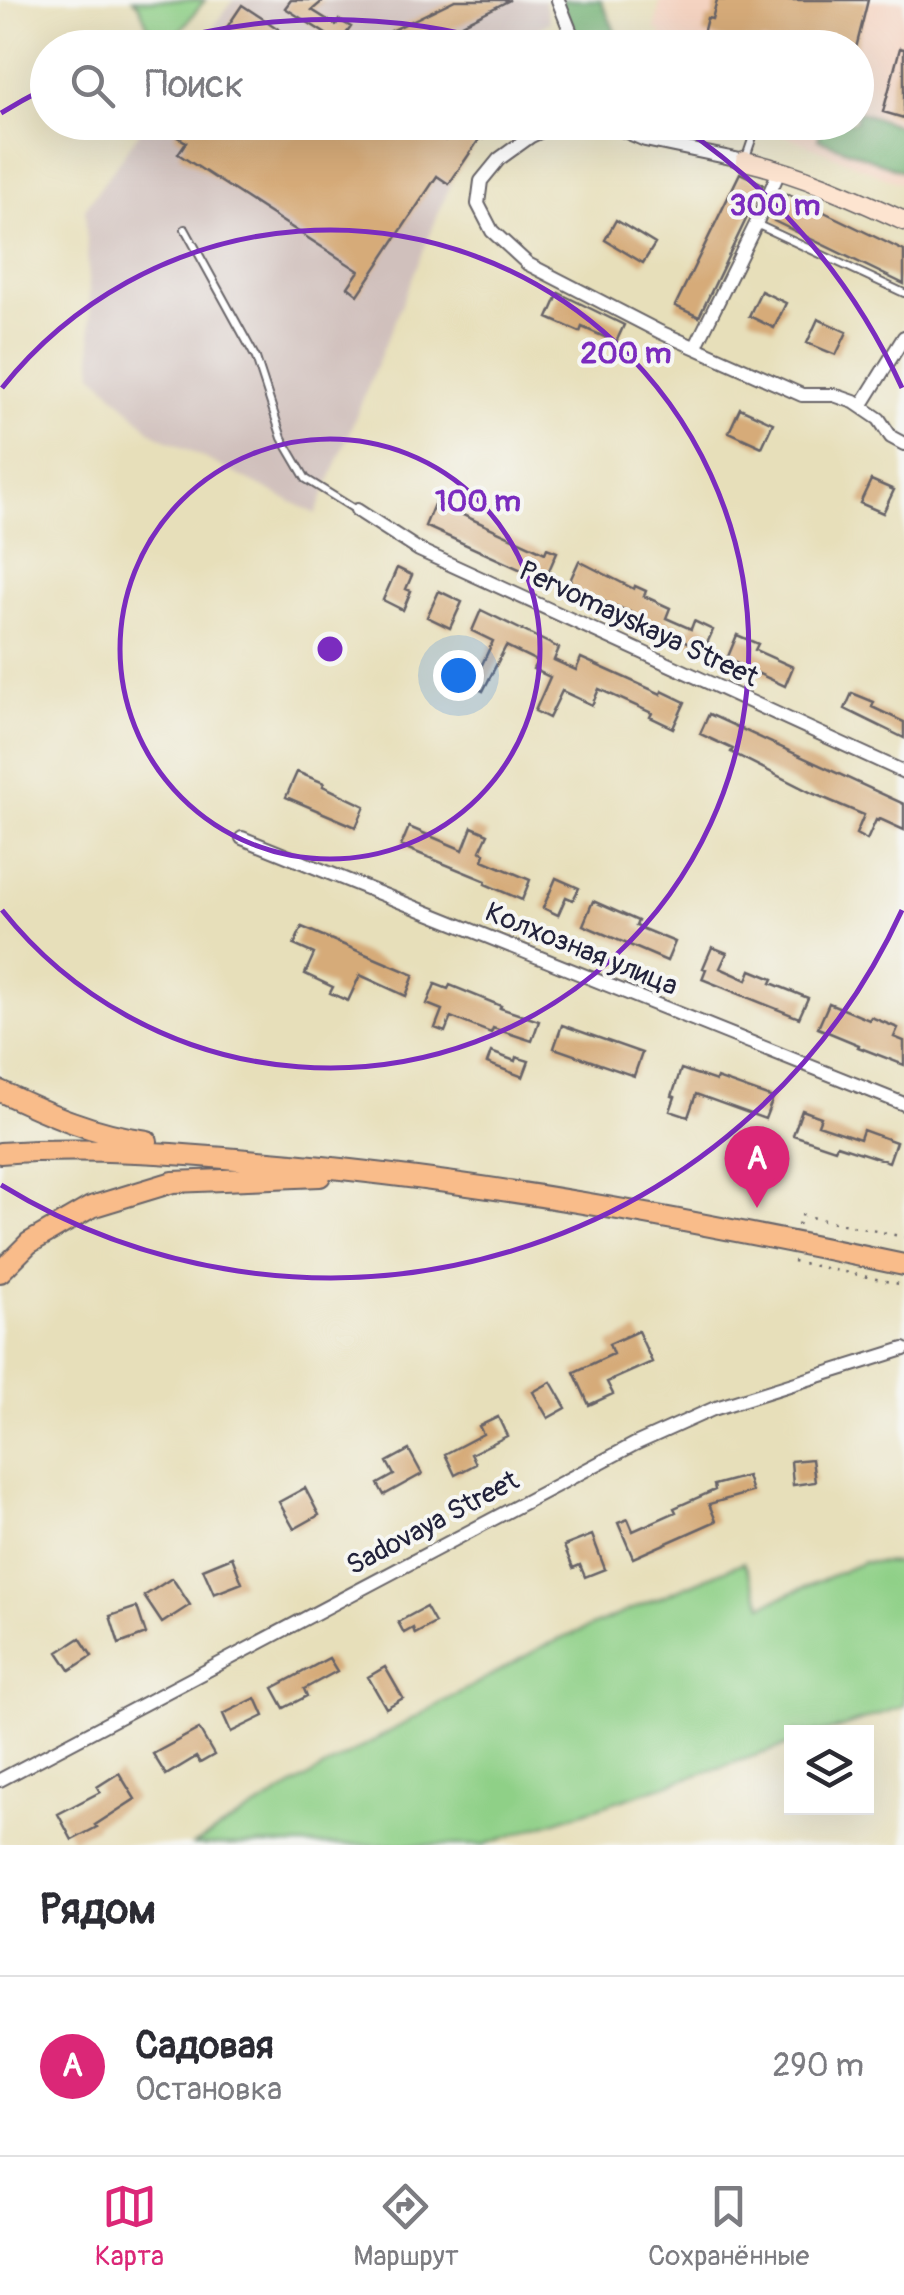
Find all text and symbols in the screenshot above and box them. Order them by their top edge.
search box [30,30,874,140]
icon: search [65,58,120,113]
text: Поиск [145,61,244,109]
text: 300 m [730,187,820,224]
text: 200 m [581,335,671,372]
text: 100 m [435,483,521,520]
street label: Pervomayskaya Street [513,554,764,695]
centre of rings [312,631,348,667]
your location [433,650,484,701]
street label: Колхозная улица [480,895,683,1004]
pin: A [724,1126,790,1208]
street label: Sadovaya Street [341,1463,525,1583]
map controls [784,1725,874,1815]
button: layers [784,1725,874,1815]
text: Рядом [40,1884,156,1936]
text: Садовая [135,2022,274,2070]
text: A [62,2046,83,2086]
text: 290 m [772,2046,864,2086]
text: Остановка [135,2070,282,2110]
tab: Карта [95,2179,164,2274]
tab: Маршрут [353,2179,459,2274]
tab: Сохранённые [648,2179,809,2274]

